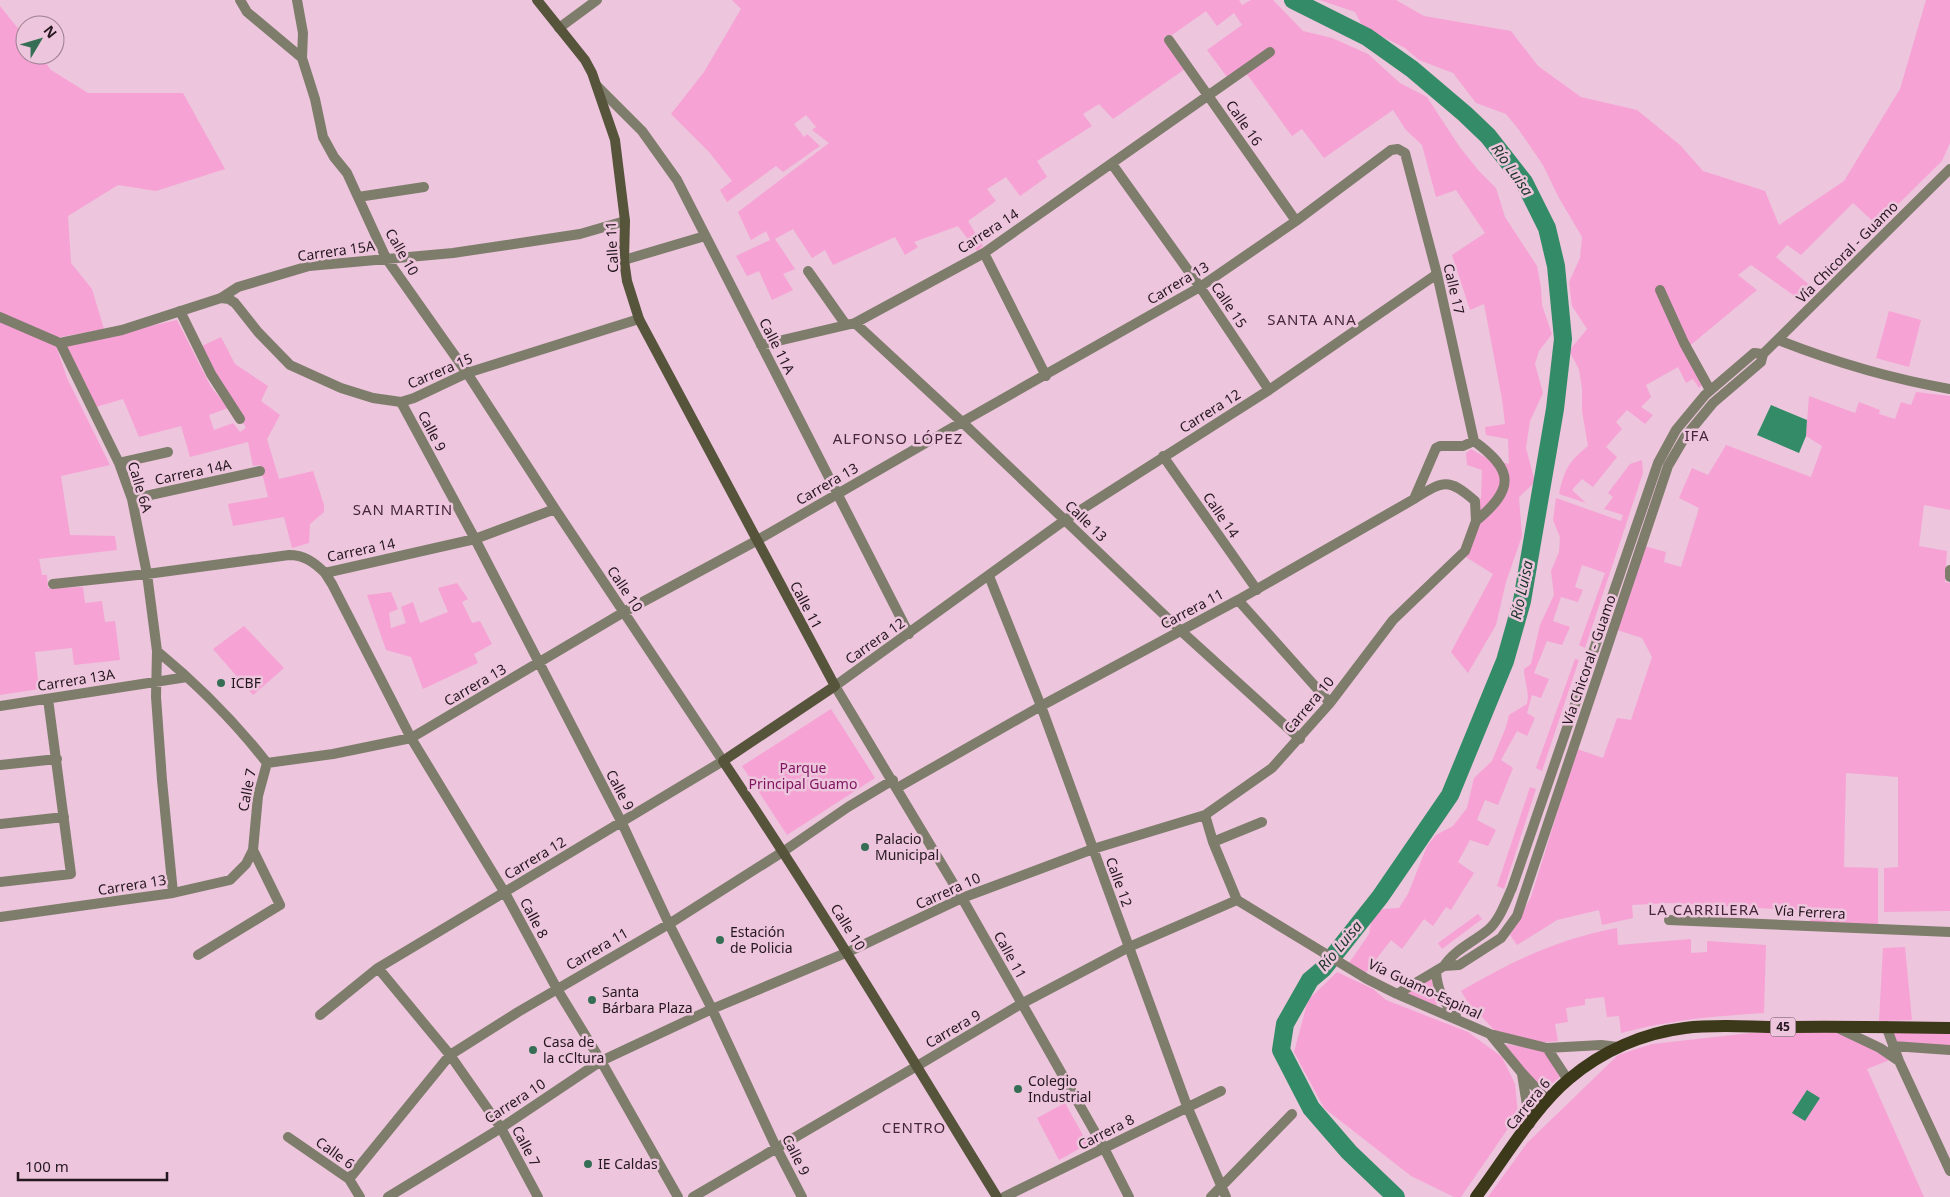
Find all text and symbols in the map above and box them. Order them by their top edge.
north arrow [15,15,65,65]
text: N [40,21,62,42]
street label: Calle 16 [1222,96,1267,149]
water label: Río Luisa [1488,139,1538,200]
street label: Vía Chicoral - Guamo [1792,197,1902,307]
street label: Carrera 14 [954,204,1022,257]
street label: Calle 11 [601,221,622,273]
street label: Calle 10 [381,225,424,279]
street label: Carrera 15A [296,236,376,265]
street label: Carrera 13 [1143,257,1212,308]
street label: Calle 17 [1439,262,1470,316]
street label: Calle 15 [1207,278,1252,331]
district label: SANTA ANA [1267,309,1357,329]
street label: Calle 11A [755,315,800,377]
street label: Carrera 15 [404,348,475,393]
street label: Carrera 12 [1175,384,1244,437]
street label: Calle 9 [414,407,451,454]
district label: IFA [1684,425,1710,445]
district label: ALFONSO LÓPEZ [833,428,963,448]
street label: Carrera 14A [153,454,233,489]
street label: Carrera 13 [792,458,861,509]
street label: Calle 6A [124,459,157,515]
street label: Calle 14 [1199,488,1244,541]
street label: Calle 13 [1061,496,1111,545]
district label: SAN MARTIN [353,499,453,519]
street label: Carrera 14 [325,533,397,566]
water label: Río Luisa [1505,558,1537,621]
street label: Calle 10 [603,562,648,615]
street label: Calle 11 [786,578,827,632]
street label: Carrera 11 [1157,584,1227,633]
street label: Vía Chicoral - Guamo [1557,592,1620,728]
street label: Carrera 12 [841,613,908,668]
street label: Carrera 13 [440,659,509,710]
street label: Carrera 13A [36,664,116,695]
street label: Carrera 10 [1279,672,1338,737]
place label: ICBF [231,673,261,692]
marker: ICBF [215,677,227,689]
park label: Parque Principal Guamo [749,758,857,793]
street label: Calle 9 [602,766,639,813]
street label: Calle 7 [233,767,260,813]
place label: Palacio Municipal [875,829,939,864]
street label: Carrera 12 [500,832,569,883]
marker: Palacio Municipal [859,841,871,853]
street label: Calle 12 [1102,854,1137,909]
street label: Carrera 10 [912,868,983,913]
street label: Carrera 13 [96,870,167,899]
street label: Calle 8 [516,894,553,941]
district label: LA CARRILERA [1648,899,1760,919]
street label: Calle 10 [827,900,870,954]
street label: Vía Ferrera [1774,900,1846,923]
water label: Río Luisa [1312,916,1366,975]
place label: Estación de Policia [730,922,793,957]
street label: Carrera 11 [562,923,631,974]
street label: Calle 11 [990,928,1031,982]
marker: Estación de Policia [714,934,726,946]
street label: Vía Guamo-Espinal [1365,954,1485,1023]
place label: Santa Bárbara Plaza [602,982,693,1017]
marker: Santa Bárbara Plaza [586,994,598,1006]
street label: Carrera 9 [922,1005,984,1052]
road number: 45 [1770,1018,1796,1036]
place label: Casa de la cCltura [543,1032,604,1067]
marker: Casa de la cCltura [527,1044,539,1056]
place label: Colegio Industrial [1028,1071,1091,1106]
street label: Carrera 10 [481,1074,549,1127]
street label: Carrera 6 [1501,1074,1554,1133]
marker: Colegio Industrial [1012,1083,1024,1095]
street label: Carrera 8 [1074,1109,1137,1154]
district label: CENTRO [882,1117,946,1137]
street label: Calle 7 [508,1122,545,1169]
street label: Calle 9 [778,1131,815,1178]
street label: Calle 6 [312,1132,358,1173]
scale bar [18,1150,166,1182]
place label: IE Caldas [598,1154,658,1173]
text: 100 m [25,1156,69,1176]
marker: IE Caldas [582,1158,594,1170]

